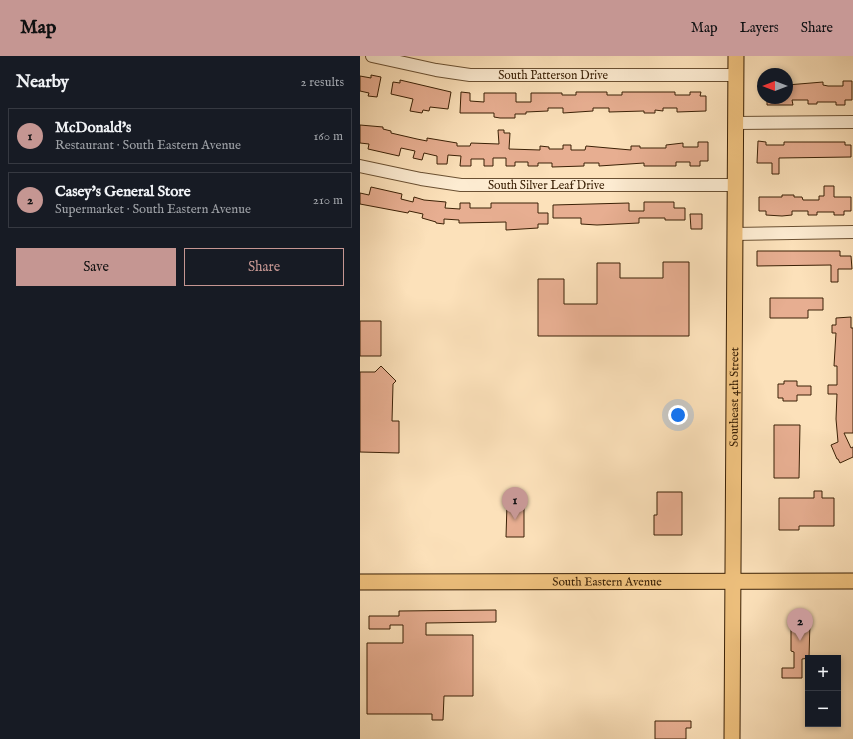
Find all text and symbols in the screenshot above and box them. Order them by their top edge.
text: Map [20,16,56,40]
text: Map [691,19,718,37]
text: Layers [740,19,779,37]
text: Share [801,19,833,37]
street label: South Patterson Drive [498,68,609,83]
north arrow [757,68,793,104]
text: Nearby [16,72,69,93]
text: 2 results [300,74,344,91]
text: McDonald's [55,118,131,137]
text: 1 [28,128,32,145]
text: 160 m [313,128,343,145]
text: Restaurant · South Eastern Avenue [55,137,241,154]
street label: South Silver Leaf Drive [488,178,605,193]
text: Casey's General Store [55,182,191,201]
text: 2 [27,192,33,209]
text: 210 m [313,192,343,209]
text: Supermarket · South Eastern Avenue [55,201,251,218]
button: Save [16,248,176,286]
button: Share [184,248,344,286]
street label: Southeast 4th Street [727,347,742,447]
your location [668,405,688,425]
pin: 1 [502,487,528,520]
street label: South Eastern Avenue [552,574,662,590]
pin: 2 [787,608,813,641]
map controls [805,655,841,727]
button: + [805,655,841,691]
button: − [805,691,841,727]

